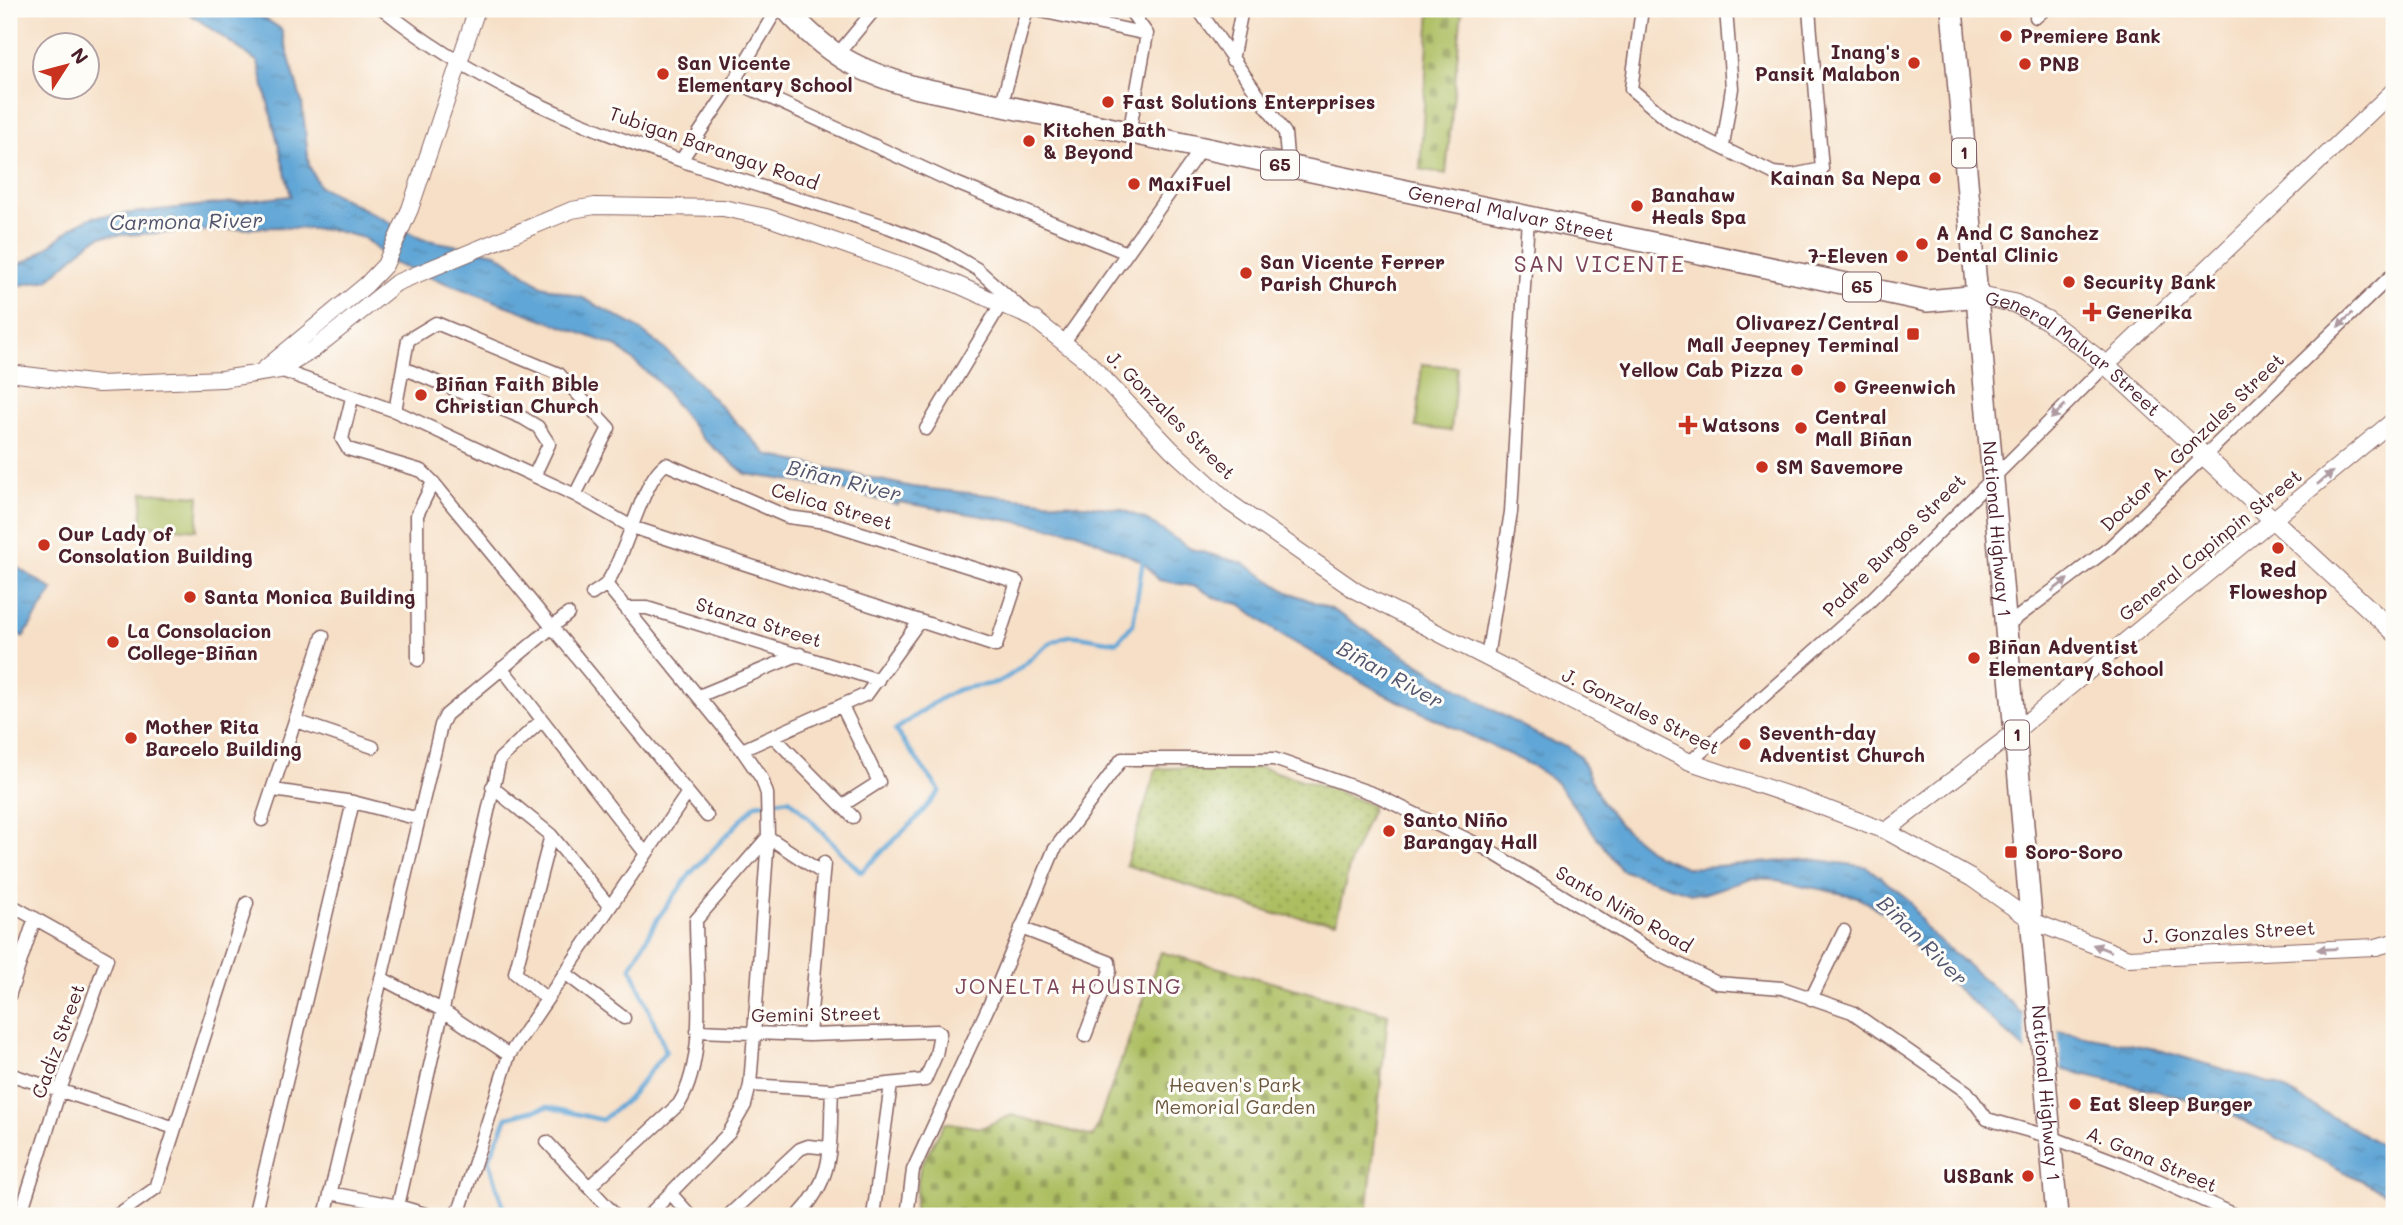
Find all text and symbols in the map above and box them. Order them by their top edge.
place label: Premiere Bank [2020,23,2161,48]
marker: Premiere Bank [1998,28,2014,44]
north arrow [32,32,102,102]
place label: Inang's Pansit Malabon [1755,39,1900,86]
text: N [66,43,95,69]
place label: San Vicente Elementary School [677,50,853,97]
place label: PNB [2039,51,2079,76]
marker: Inang's Pansit Malabon [1906,55,1922,71]
marker: PNB [2017,56,2033,72]
marker: San Vicente Elementary School [655,66,671,82]
place label: Fast Solutions Enterprises [1122,89,1375,114]
marker: Fast Solutions Enterprises [1100,94,1116,110]
street label: Tubigan Barangay Road [606,100,822,195]
place label: Kitchen Bath & Beyond [1043,117,1166,164]
marker: Kitchen Bath & Beyond [1021,133,1037,149]
road number: 1 [1952,138,1976,168]
road number: 65 [1261,150,1299,180]
place label: Kainan Sa Nepa [1770,165,1921,190]
marker: Kainan Sa Nepa [1927,170,1943,186]
place label: MaxiFuel [1148,171,1231,196]
marker: MaxiFuel [1126,176,1142,192]
street label: General Malvar Street [1406,179,1617,247]
place label: Banahaw Heals Spa [1651,182,1746,229]
marker: Banahaw Heals Spa [1629,198,1645,214]
water label: Carmona River [109,206,263,235]
place label: A And C Sanchez Dental Clinic [1936,220,2099,267]
marker: A And C Sanchez Dental Clinic [1914,236,1930,252]
place label: 7-Eleven [1808,243,1888,268]
district label: SAN VICENTE [1514,248,1686,278]
marker: 7-Eleven [1894,248,1910,264]
place label: San Vicente Ferrer Parish Church [1260,249,1445,296]
marker: San Vicente Ferrer Parish Church [1238,265,1254,281]
place label: Security Bank [2083,269,2216,294]
road number: 65 [1843,272,1881,302]
marker: Security Bank [2061,274,2077,290]
street label: General Malvar Street [1983,285,2166,421]
place label: Generika [2106,299,2192,324]
marker: Generika [2084,304,2100,320]
place label: Olivarez/Central Mall Jeepney Terminal [1687,310,1899,357]
one-way arrow [2337,312,2354,329]
marker: Olivarez/Central Mall Jeepney Terminal [1905,326,1921,342]
street label: J. Gonzales Street [1101,345,1241,485]
street label: Doctor A. Gonzales Street [2094,347,2289,536]
place label: Yellow Cab Pizza [1619,357,1783,382]
marker: Yellow Cab Pizza [1789,362,1805,378]
place label: Biñan Faith Bible Christian Church [435,371,599,418]
place label: Greenwich [1854,374,1956,399]
marker: Greenwich [1832,379,1848,395]
marker: Biñan Faith Bible Christian Church [413,387,429,403]
place label: Central Mall Biñan [1815,404,1912,451]
one-way arrow [2049,404,2066,421]
place label: Watsons [1702,412,1780,437]
marker: Watsons [1680,417,1696,433]
marker: Central Mall Biñan [1793,420,1809,436]
street label: National Highway 1 [1978,440,2018,618]
water label: Biñan River [784,452,904,507]
place label: SM Savemore [1776,454,1903,479]
marker: SM Savemore [1754,459,1770,475]
street label: General Capinpin Street [2113,463,2306,626]
street label: Padre Burgos Street [1817,468,1971,622]
one-way arrow [2316,470,2334,485]
street label: Celica Street [768,476,896,535]
place label: Our Lady of Consolation Building [58,521,253,568]
marker: Our Lady of Consolation Building [36,537,52,553]
marker: Red Floweshop [2270,540,2286,556]
place label: Red Floweshop [2229,557,2327,604]
one-way arrow [2051,578,2069,592]
place label: Santa Monica Building [204,584,415,609]
marker: Santa Monica Building [182,589,198,605]
street label: Stanza Street [693,591,825,653]
place label: La Consolacion College-Biñan [127,618,271,665]
marker: La Consolacion College-Biñan [105,634,121,650]
water label: Biñan River [1333,634,1448,714]
place label: Biñan Adventist Elementary School [1988,634,2164,681]
marker: Biñan Adventist Elementary School [1966,650,1982,666]
street label: J. Gonzales Street [1558,661,1724,760]
place label: Mother Rita Barcelo Building [145,714,302,761]
place label: Seventh-day Adventist Church [1759,720,1925,767]
road number: 1 [2005,720,2029,750]
marker: Mother Rita Barcelo Building [123,730,139,746]
marker: Seventh-day Adventist Church [1737,736,1753,752]
place label: Santo Niño Barangay Hall [1403,807,1537,854]
marker: Santo Niño Barangay Hall [1381,823,1397,839]
place label: Soro-Soro [2025,839,2123,864]
marker: Soro-Soro [2003,844,2019,860]
street label: Santo Niño Road [1551,859,1697,958]
water label: Biñan River [1872,889,1974,991]
street label: J. Gonzales Street [2142,914,2316,949]
one-way arrow [2091,942,2112,953]
one-way arrow [2316,943,2338,954]
district label: JONELTA HOUSING [955,972,1183,999]
street label: Cadiz Street [25,980,90,1102]
street label: Gemini Street [751,1000,881,1027]
street label: National Highway 1 [2027,1004,2067,1182]
park label: Heaven's Park Memorial Garden [1154,1072,1316,1119]
place label: Eat Sleep Burger [2089,1091,2253,1116]
marker: Eat Sleep Burger [2067,1096,2083,1112]
street label: A. Gana Street [2083,1120,2221,1197]
place label: USBank [1943,1163,2014,1188]
marker: USBank [2020,1168,2036,1184]

